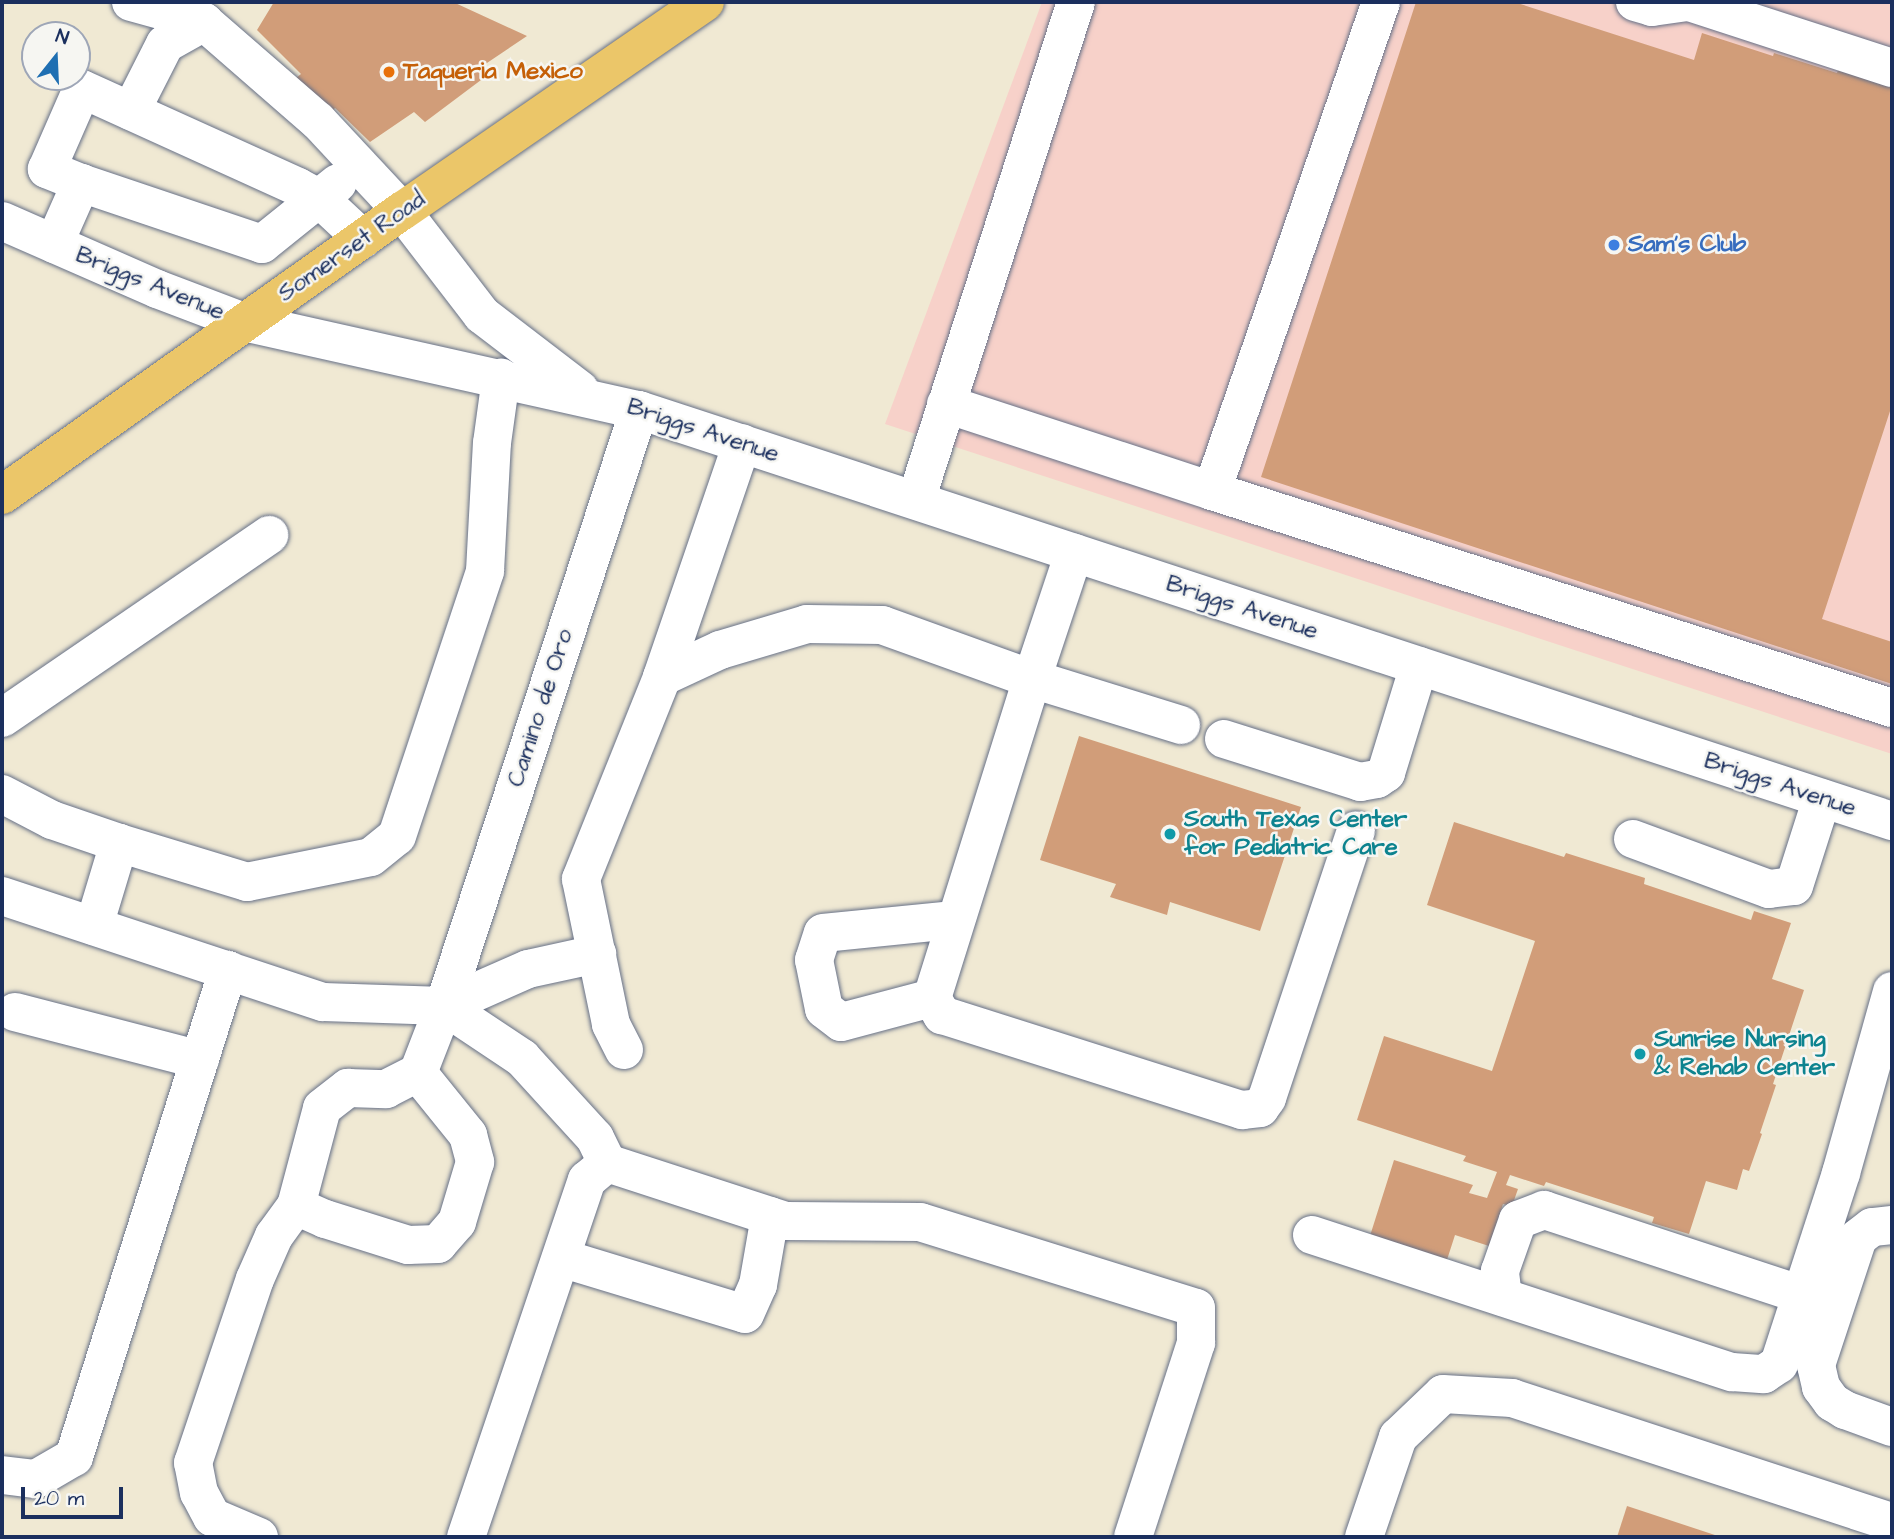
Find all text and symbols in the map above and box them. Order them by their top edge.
north arrow [21,21,91,91]
text: N [52,23,72,52]
place label: Taqueria Mexico [403,58,583,86]
marker: Taqueria Mexico [381,64,397,80]
street label: Somerset Road [273,186,431,308]
place label: Sam's Club [1628,231,1746,259]
marker: Sam's Club [1606,237,1622,253]
street label: Briggs Avenue [71,241,229,327]
street label: Briggs Avenue [623,393,783,469]
street label: Briggs Avenue [1162,570,1322,646]
street label: Camino de Oro [502,625,580,791]
street label: Briggs Avenue [1700,747,1860,823]
place label: South Texas Center for Pediatric Care [1184,806,1407,862]
marker: South Texas Center for Pediatric Care [1162,826,1178,842]
place label: Sunrise Nursing & Rehab Center [1654,1026,1835,1082]
marker: Sunrise Nursing & Rehab Center [1632,1046,1648,1062]
scale bar [24,1472,126,1516]
text: 20 m [34,1484,84,1513]

